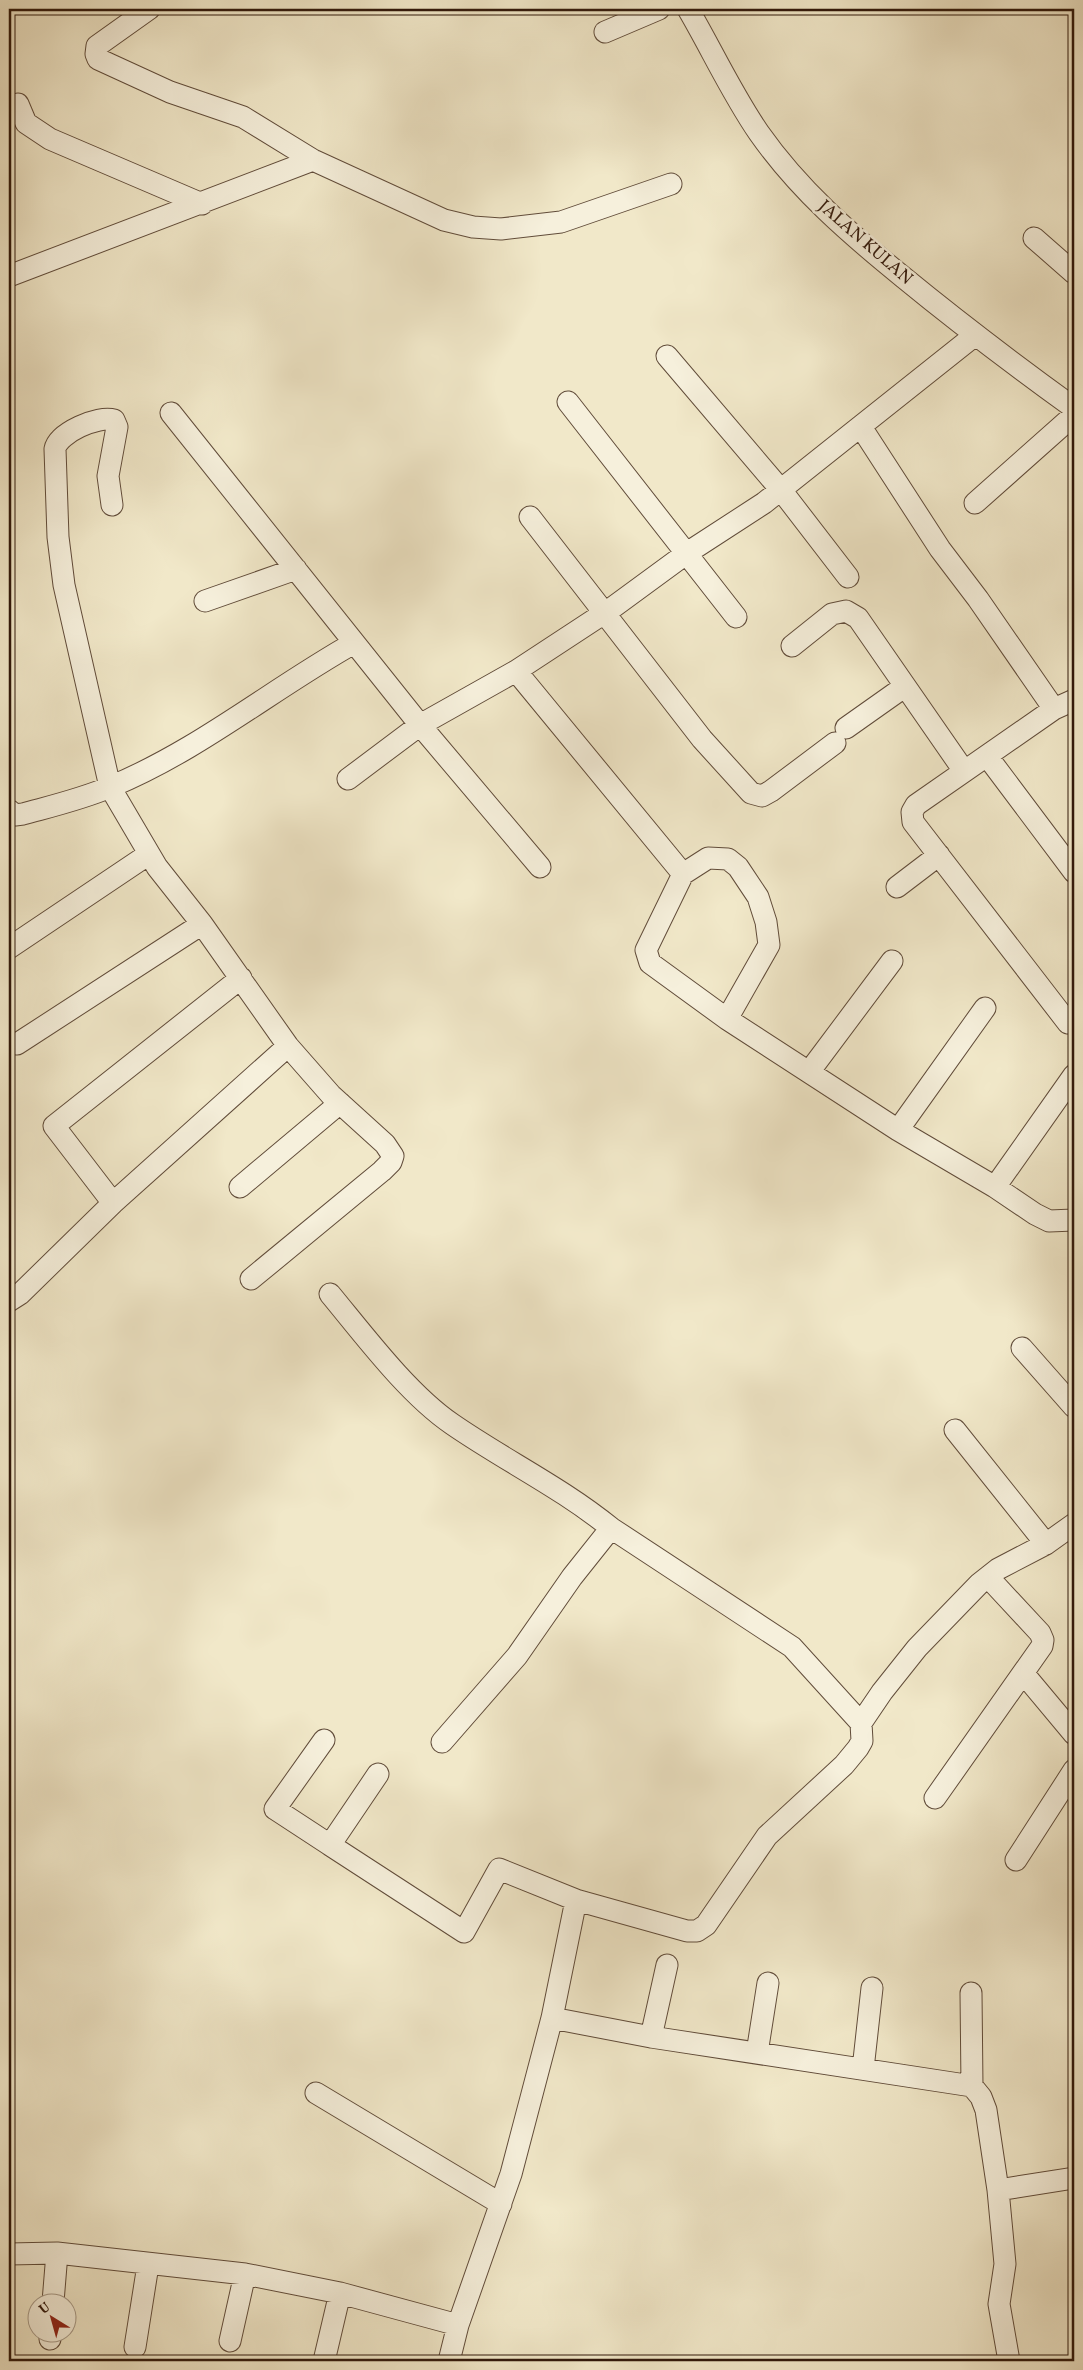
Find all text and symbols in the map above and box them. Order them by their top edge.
street label: JALAN KULAN [812,195,918,291]
north arrow [28,2292,78,2342]
text: U [36,2298,55,2319]

